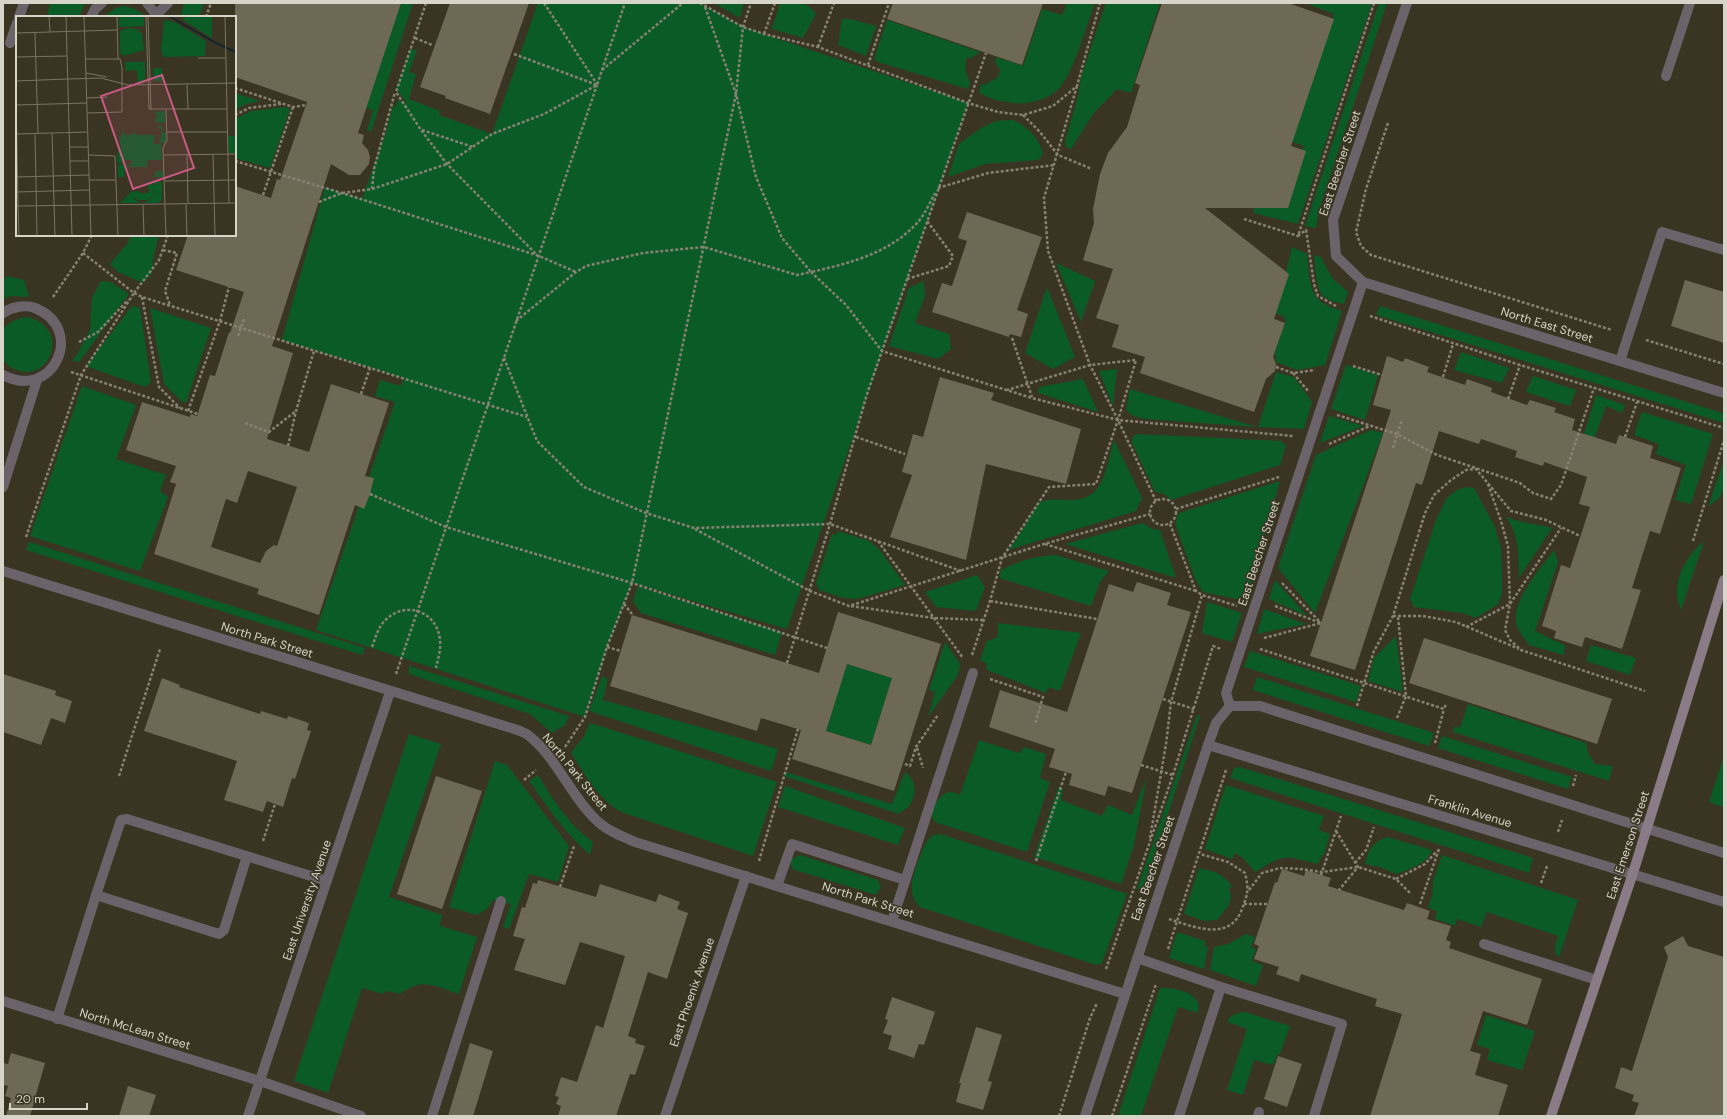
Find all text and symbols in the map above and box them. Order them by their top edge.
inset map [16,16,236,236]
street label: East Beecher Street [1315,108,1365,218]
street label: North East Street [1499,303,1595,347]
street label: East Beecher Street [1234,498,1284,608]
street label: North Park Street [219,618,315,662]
street label: North Park Street [539,730,611,814]
street label: East Emerson Street [1603,789,1653,901]
street label: Franklin Avenue [1426,791,1514,831]
street label: East Beecher Street [1128,813,1179,923]
street label: East University Avenue [279,838,335,962]
street label: North Park Street [820,878,916,922]
street label: East Phoenix Avenue [666,935,718,1049]
street label: North McLean Street [78,1005,193,1054]
scale bar [10,1085,87,1111]
text: 20 m [16,1091,45,1107]

